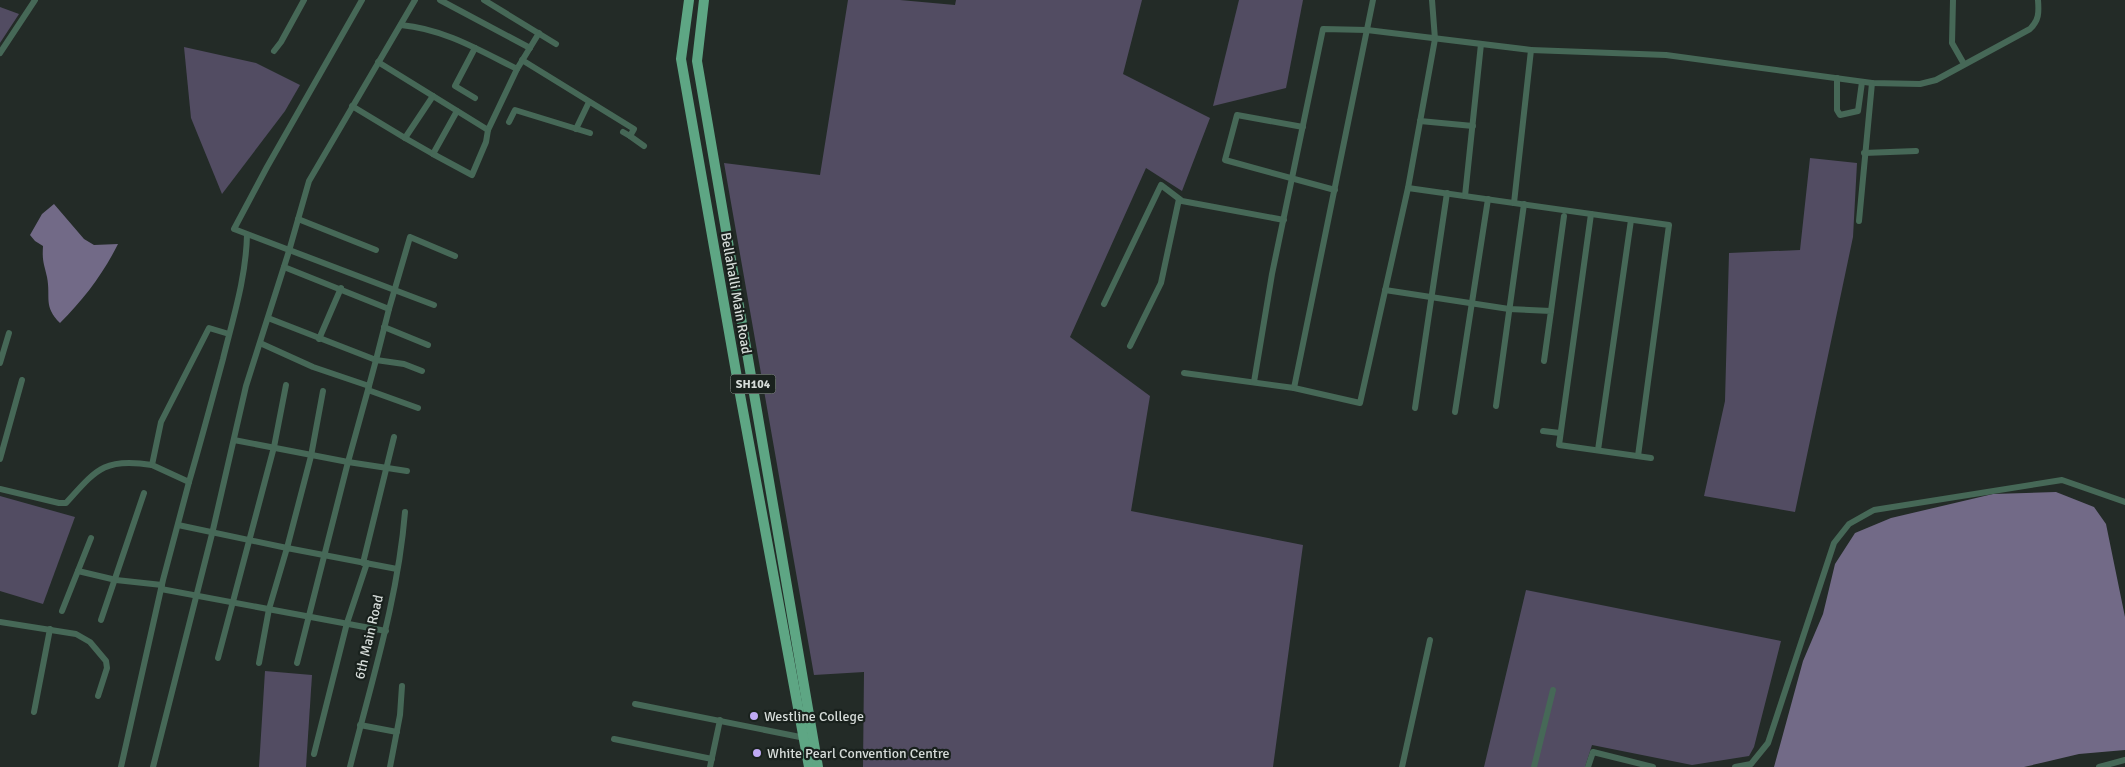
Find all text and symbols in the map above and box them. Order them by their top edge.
street label: Bellahalli Main Road [717,231,755,355]
road number: SH104 [730,374,776,394]
street label: 6th Main Road [351,593,387,681]
place label: Westline College [764,708,864,725]
marker: Westline College [748,710,760,722]
place label: White Pearl Convention Centre [767,745,950,762]
marker: White Pearl Convention Centre [751,747,763,759]

